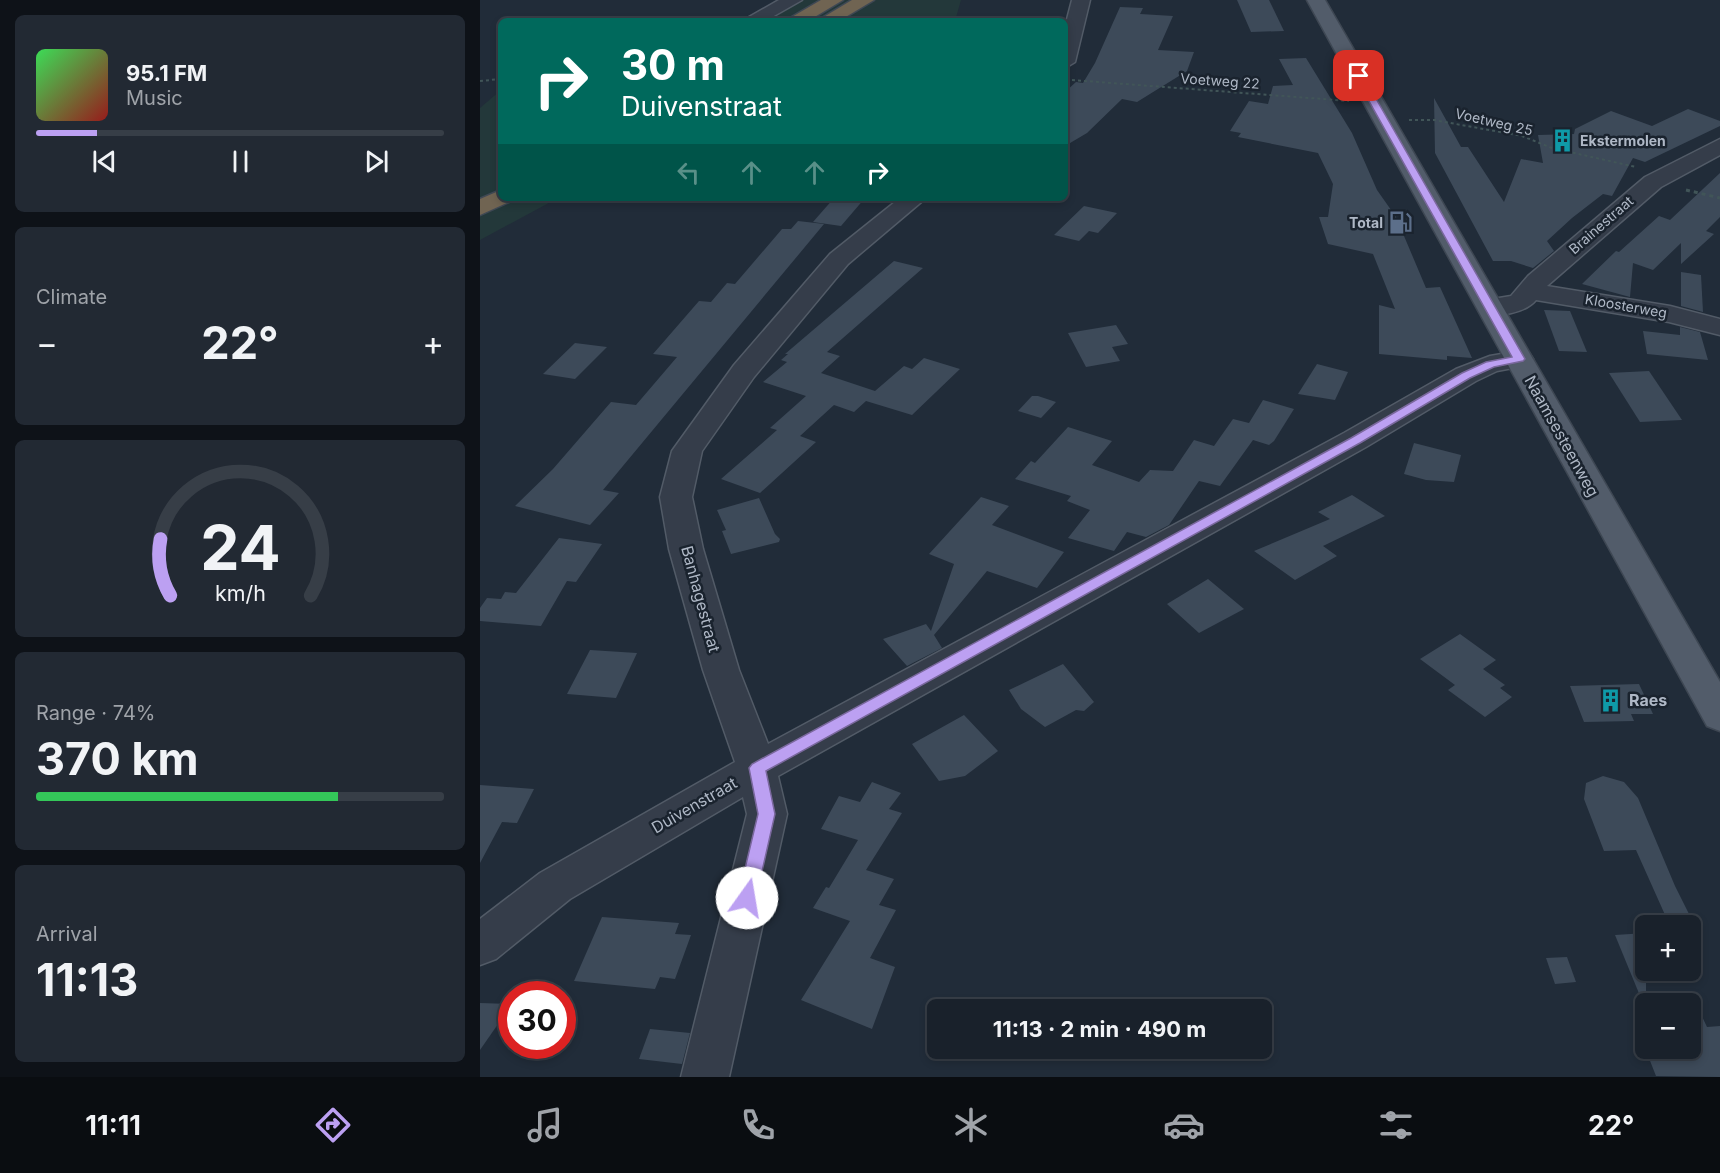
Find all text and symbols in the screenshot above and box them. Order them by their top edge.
text: 30 m [621,39,725,90]
icon: right [522,42,600,120]
pin [1333,50,1384,101]
icon: arrive [1342,59,1375,92]
text: 95.1 FM [126,60,207,86]
street label: Voetweg 22 [1180,69,1260,92]
text: Music [126,86,183,110]
text: Duivenstraat [621,90,782,123]
street label: Voetweg 25 [1454,104,1535,139]
building icon: Ekstermolen [1549,128,1575,154]
place label: Ekstermolen [1580,132,1666,149]
icon: previous [88,145,121,178]
icon: pause [224,145,257,178]
icon: next [360,145,393,178]
icon: left [672,156,705,189]
icon: ahead [735,156,768,189]
icon: ahead [798,156,831,189]
icon: right [861,156,894,189]
street label: Brainestraat [1565,192,1637,257]
fuel station icon: Total [1388,210,1414,236]
place label: Total [1349,214,1383,231]
text: Climate [36,285,107,309]
street label: Kloosterweg [1584,290,1668,321]
text: 22° [201,315,279,370]
text: − [36,323,58,363]
text: + [422,323,444,363]
street label: Naamsesteenweg [1520,372,1604,500]
text: 24 [200,510,280,585]
street label: Banhagestraat [677,544,725,654]
text: km/h [215,580,265,606]
building icon: Raes [1598,687,1624,713]
place label: Raes [1629,690,1667,710]
text: Range · 74% [36,701,155,725]
text: 370 km [36,731,199,786]
street label: Duivenstraat [648,773,740,837]
position arrow [715,866,779,930]
map controls [1635,915,1701,1059]
button: + [1635,915,1701,981]
text: Arrival [36,922,98,946]
text: 11:13 [36,952,138,1007]
speed limit sign: 30 [498,981,576,1059]
button: − [1635,993,1701,1059]
text: 11:13 · 2 min · 490 m [993,1016,1206,1042]
icon: directions [312,1104,354,1146]
icon: music [524,1104,566,1146]
icon: phone [737,1104,779,1146]
icon: climate [950,1104,992,1146]
icon: car [1163,1104,1205,1146]
icon: filters [1375,1104,1417,1146]
text: 11:11 [85,1109,141,1142]
text: 22° [1588,1109,1635,1142]

